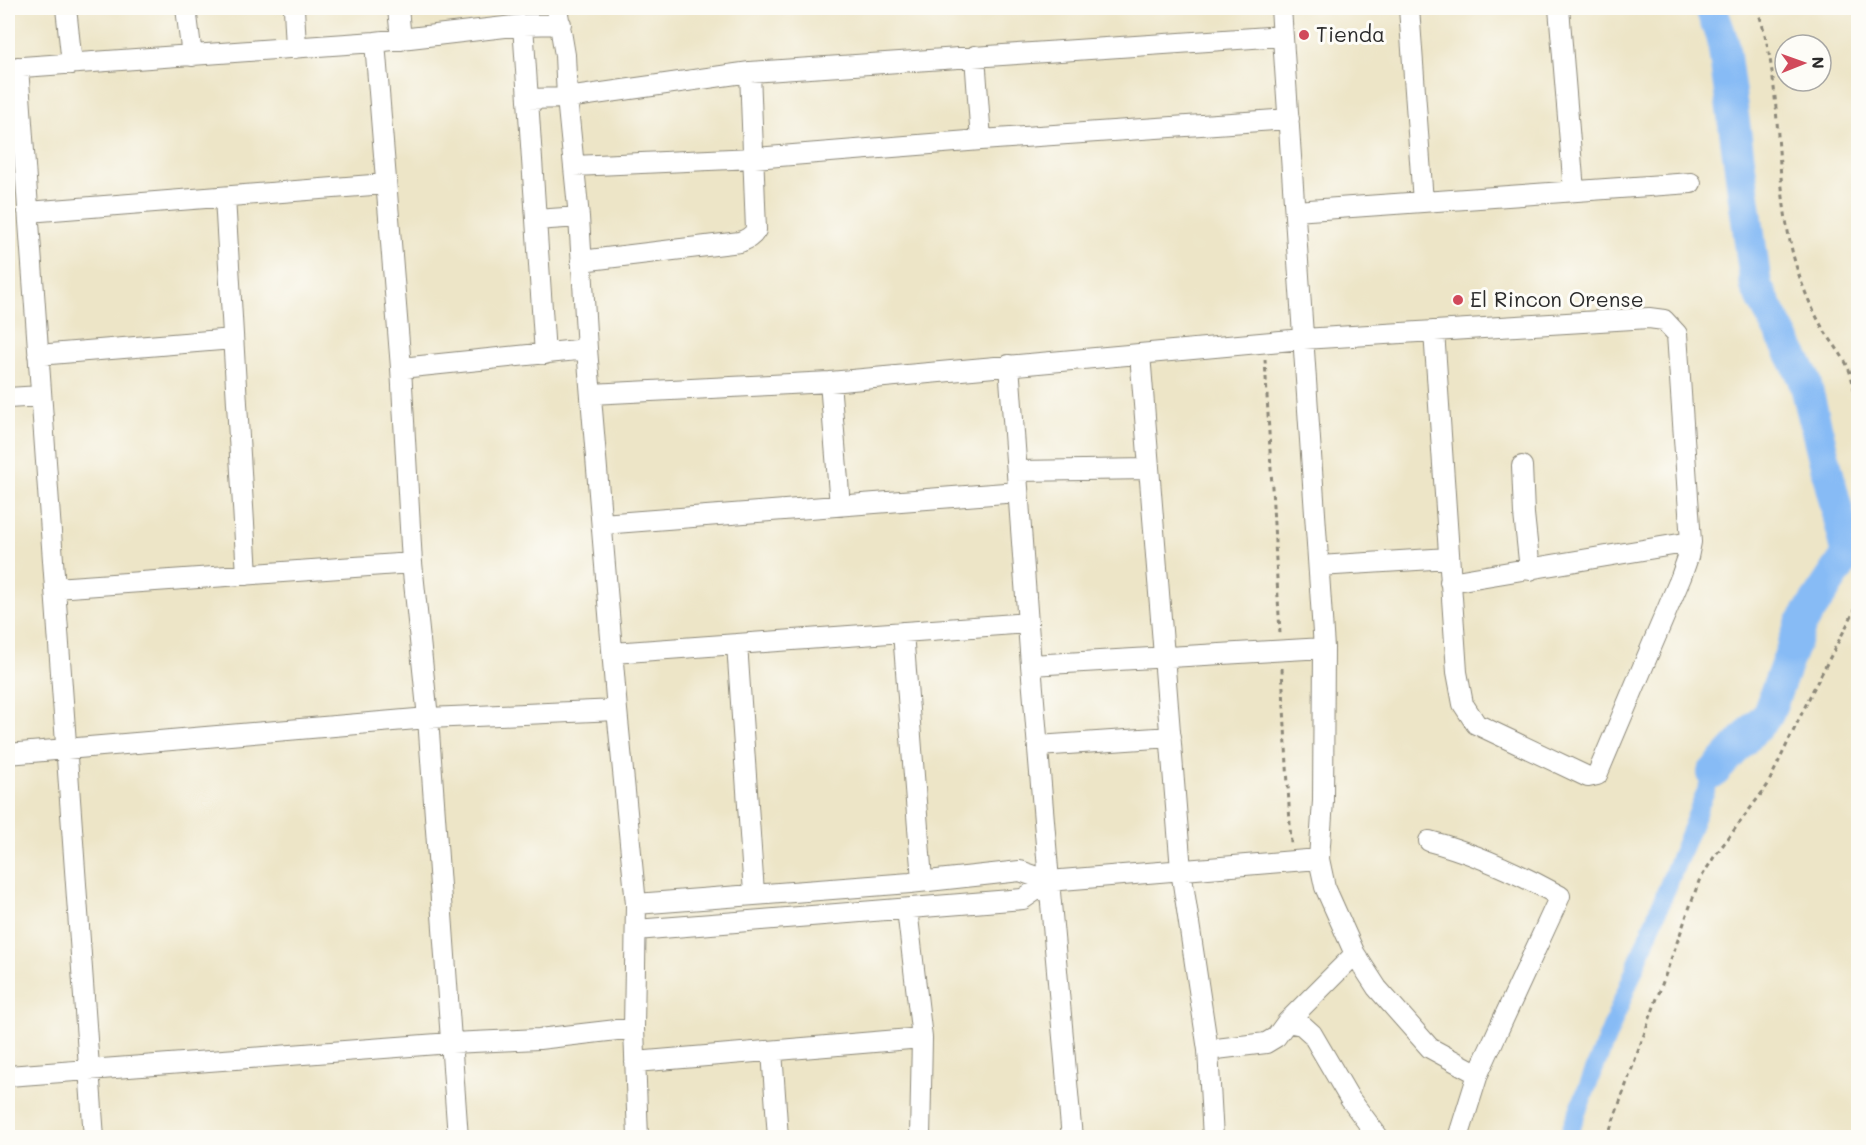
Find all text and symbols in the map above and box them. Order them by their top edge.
place label: Tienda [1316,20,1385,47]
marker: Tienda [1297,28,1311,42]
north arrow [1773,33,1833,93]
text: N [1808,56,1829,69]
place label: El Rincon Orense [1470,285,1644,312]
marker: El Rincon Orense [1451,293,1465,307]

